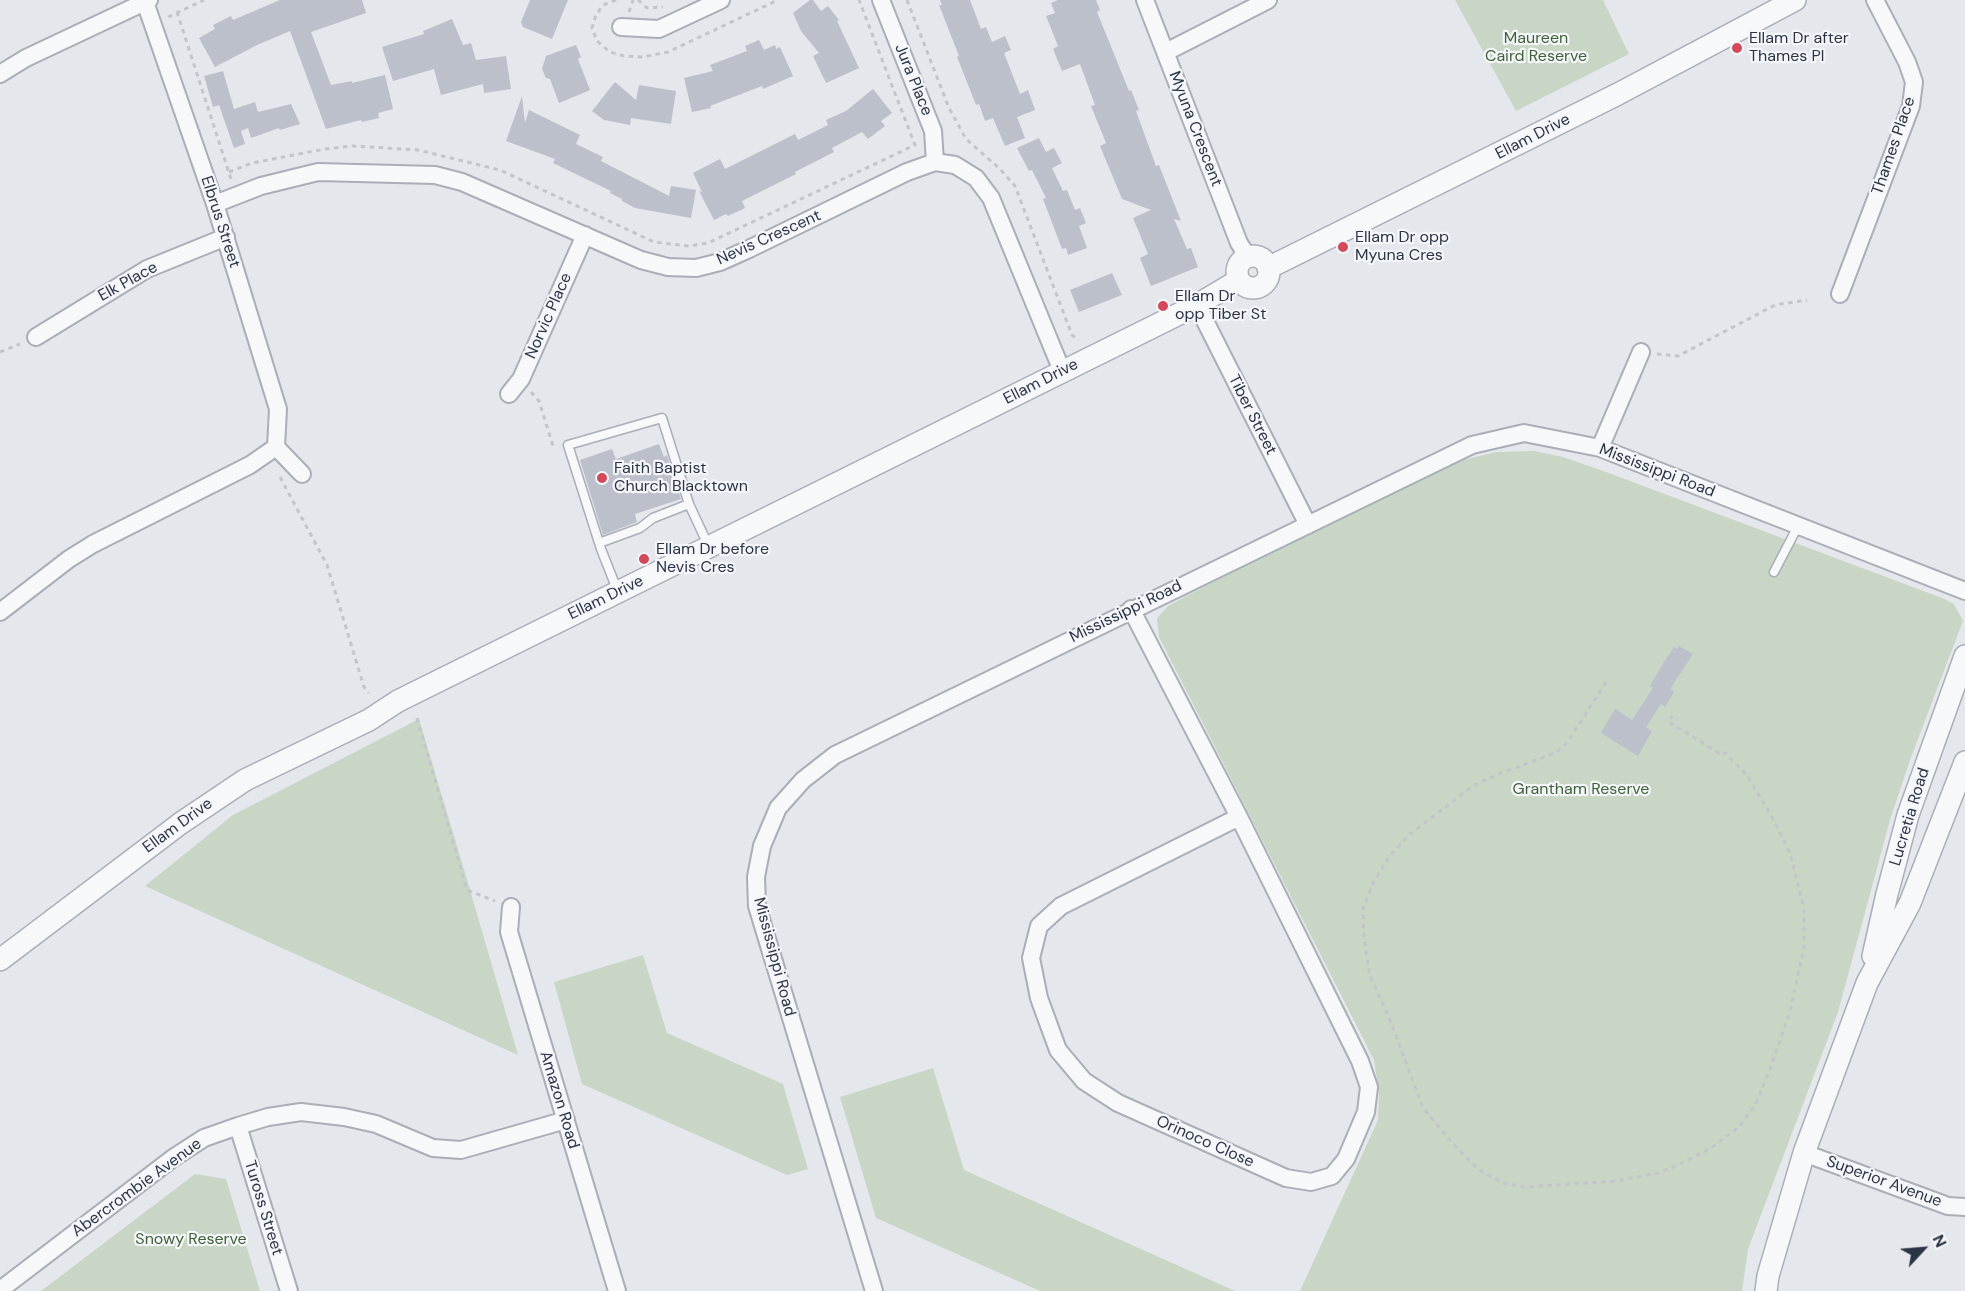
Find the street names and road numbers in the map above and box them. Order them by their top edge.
street label: Jura Place [890,41,936,119]
street label: Myuna Crescent [1164,69,1226,189]
street label: Thames Place [1868,95,1920,197]
street label: Ellam Drive [1492,110,1574,164]
street label: Elbrus Street [196,174,244,270]
street label: Nevis Crescent [714,206,824,270]
street label: Elk Place [95,258,161,306]
street label: Norvic Place [522,270,576,362]
street label: Ellam Drive [1000,355,1082,409]
street label: Tiber Street [1224,372,1280,458]
street label: Mississippi Road [1596,440,1718,502]
street label: Ellam Drive [565,572,647,624]
street label: Mississippi Road [1067,577,1185,647]
street label: Lucretia Road [1886,766,1934,868]
street label: Ellam Drive [139,794,217,858]
street label: Mississippi Road [749,895,799,1019]
street label: Amazon Road [535,1049,583,1151]
street label: Orinoco Close [1153,1112,1257,1172]
street label: Abercrombie Avenue [68,1135,206,1241]
street label: Superior Avenue [1824,1152,1944,1212]
street label: Tuross Street [239,1158,287,1258]

